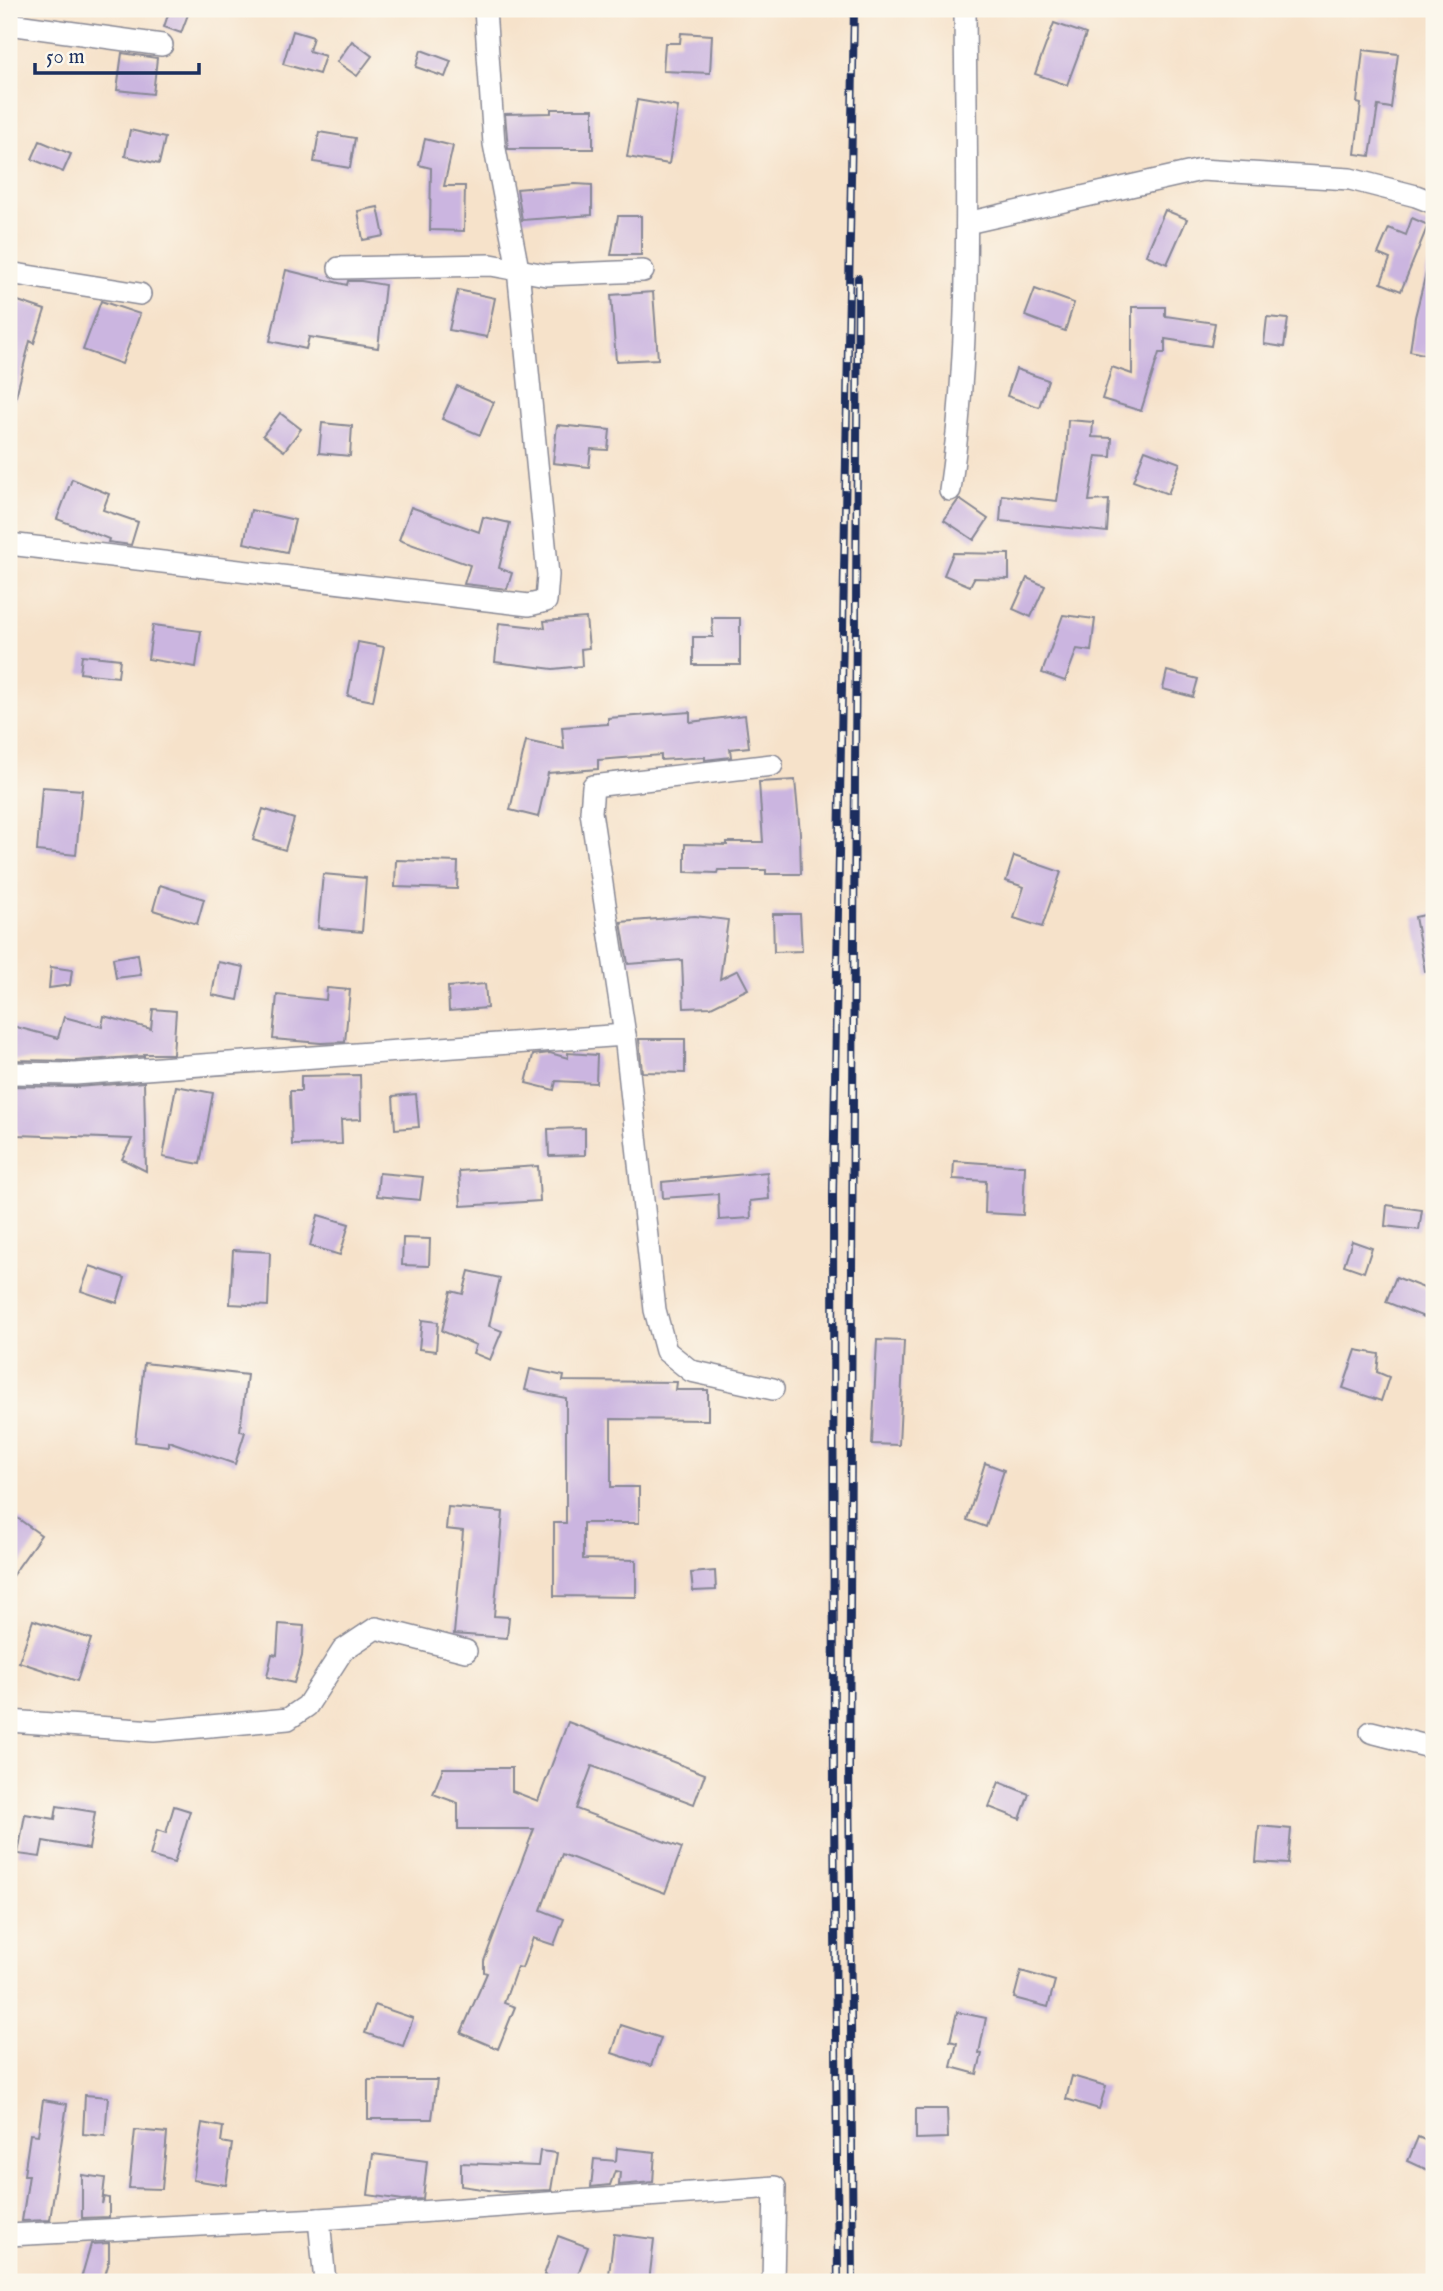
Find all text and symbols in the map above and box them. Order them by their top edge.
scale bar [35,32,200,76]
text: 50 m [46,44,85,71]

